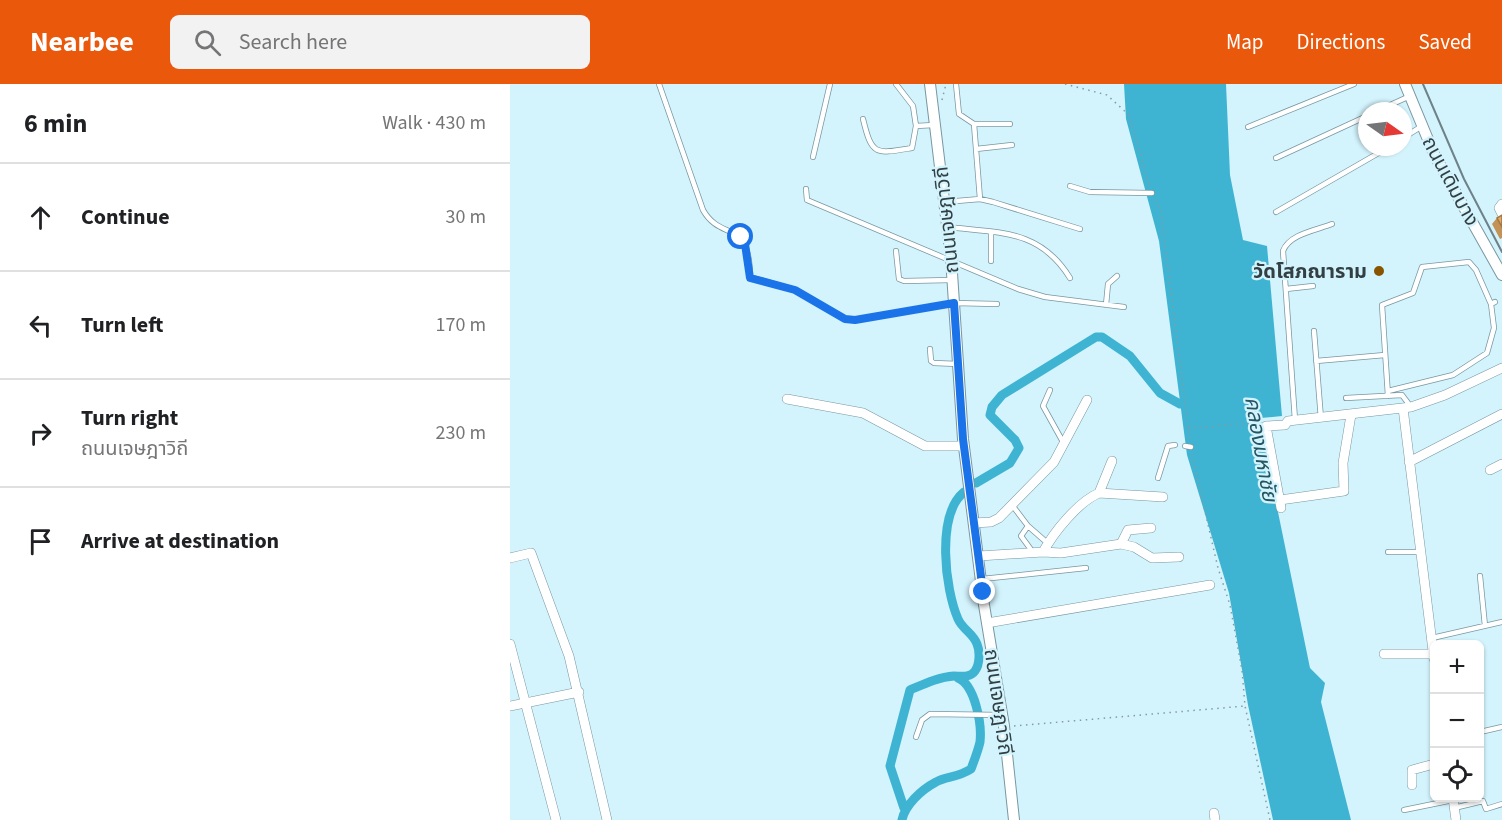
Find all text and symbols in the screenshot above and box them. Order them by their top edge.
search box [170,15,590,69]
text: Nearbee [30,22,134,62]
icon: search [191,26,224,59]
text: Search here [239,26,347,58]
text: Map [1226,27,1264,57]
text: Directions [1297,27,1385,57]
text: Saved [1418,27,1472,57]
north arrow [1358,102,1412,156]
text: 6 min [24,105,87,142]
text: Walk · 430 m [382,109,486,137]
street label: ถนนเดิมบาง [1415,132,1485,231]
street label: ถนนเจษฎาวิถี [927,165,967,275]
icon: ahead [24,201,57,234]
text: Continue [81,201,170,233]
text: 30 m [446,203,486,231]
route start [727,223,753,249]
place label: วัดโสภณาราม [1253,258,1367,286]
marker: วัดโสภณาราม [1372,264,1386,278]
icon: left [24,309,57,342]
text: Turn left [81,309,163,341]
text: 170 m [436,311,486,339]
water label: คลองมหาชัย [1237,394,1285,505]
text: Turn right [81,402,178,434]
icon: right [24,417,57,450]
text: 230 m [436,419,486,447]
text: ถนนเจษฎาวิถี [81,435,188,463]
icon: arrive [24,525,57,558]
text: Arrive at destination [81,525,279,557]
route end [969,578,995,604]
map controls [1430,640,1484,802]
button: + [1430,640,1484,694]
street label: ถนนเจษฎาวิถี [977,647,1019,757]
button: − [1430,694,1484,748]
button: locate [1430,748,1484,802]

